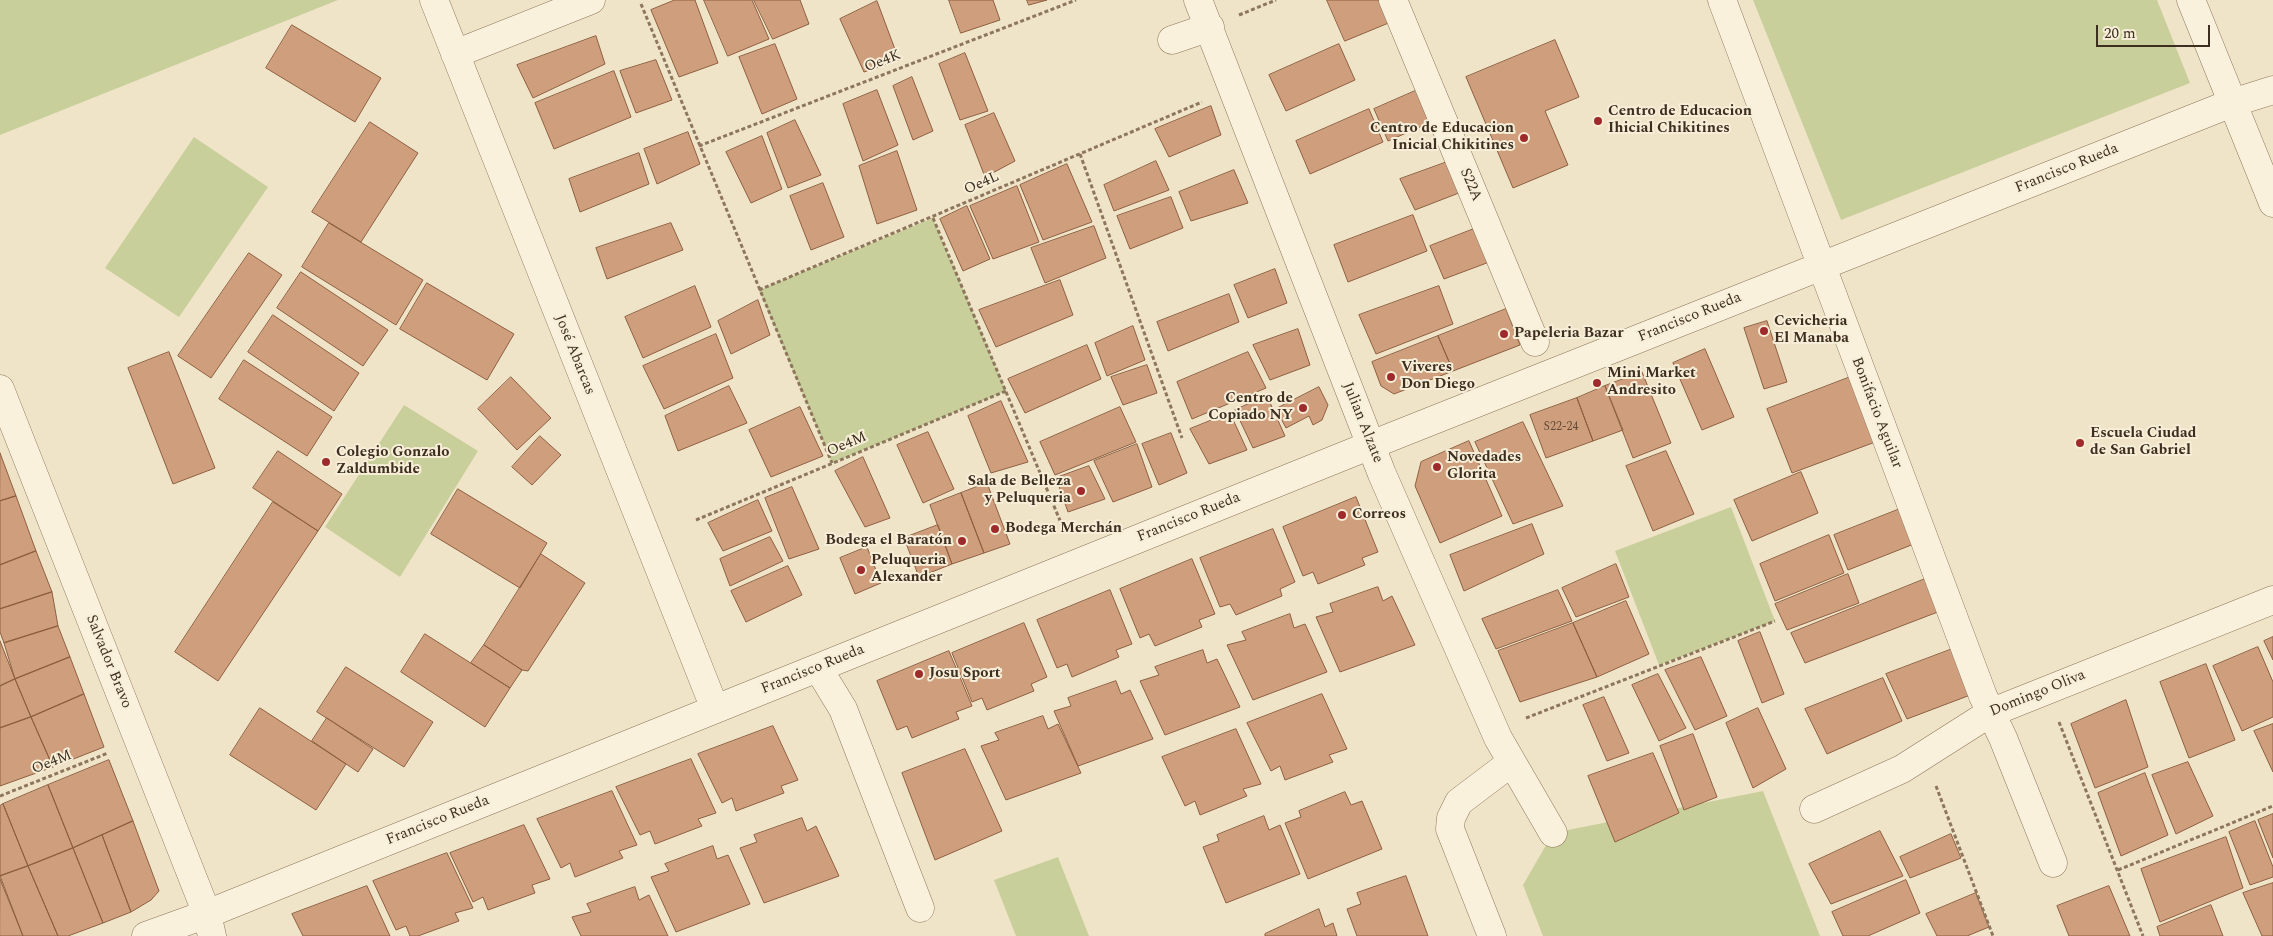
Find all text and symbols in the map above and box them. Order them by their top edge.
scale bar [2098,15,2212,47]
text: 20 m [2104,22,2136,45]
street label: Oe4K [862,47,904,77]
place label: Centro de Educacion Ihicial Chikitines [1608,103,1752,138]
marker: Centro de Educacion Ihicial Chikitines [1592,115,1604,127]
place label: Centro de Educacion Inicial Chikitines [1370,120,1514,155]
marker: Centro de Educacion Inicial Chikitines [1518,132,1530,144]
street label: Francisco Rueda [2013,140,2121,198]
street label: S22A [1455,166,1485,204]
street label: Oe4L [962,168,1002,200]
street label: Francisco Rueda [1636,289,1744,347]
street label: José Abarcas [550,312,598,398]
place label: Cevicheria El Manaba [1774,313,1849,348]
place label: Papeleria Bazar [1514,325,1623,343]
marker: Cevicheria El Manaba [1758,325,1770,337]
marker: Papeleria Bazar [1498,328,1510,340]
street label: Bonifacio Aguilar [1847,355,1905,471]
place label: Viveres Don Diego [1401,359,1475,394]
place label: Mini Market Andresito [1607,365,1696,400]
marker: Viveres Don Diego [1385,371,1397,383]
marker: Mini Market Andresito [1591,377,1603,389]
street label: Julian Alzate [1338,380,1386,466]
place label: Centro de Copiado NY [1208,390,1293,425]
marker: Centro de Copiado NY [1297,402,1309,414]
house number: S22-24 [1544,421,1578,435]
place label: Escuela Ciudad de San Gabriel [2090,425,2196,460]
street label: Oe4M [824,429,870,461]
marker: Escuela Ciudad de San Gabriel [2074,437,2086,449]
place label: Colegio Gonzalo Zaldumbide [336,444,450,479]
place label: Novedades Glorita [1447,449,1521,484]
marker: Colegio Gonzalo Zaldumbide [320,456,332,468]
marker: Novedades Glorita [1431,461,1443,473]
place label: Sala de Belleza y Peluqueria [968,473,1071,508]
marker: Sala de Belleza y Peluqueria [1075,485,1087,497]
street label: Francisco Rueda [1135,489,1243,547]
place label: Correos [1352,506,1406,524]
marker: Correos [1336,509,1348,521]
place label: Bodega Merchán [1005,520,1122,538]
marker: Bodega Merchán [989,523,1001,535]
place label: Bodega el Baratón [825,532,952,550]
marker: Bodega el Baratón [956,535,968,547]
place label: Peluqueria Alexander [871,552,946,587]
marker: Peluqueria Alexander [855,564,867,576]
street label: Salvador Bravo [81,613,135,711]
street label: Francisco Rueda [759,641,867,699]
place label: Josu Sport [929,665,1001,683]
street label: Domingo Oliva [1988,667,2088,721]
marker: Josu Sport [913,668,925,680]
street label: Oe4M [30,747,74,779]
street label: Francisco Rueda [384,792,492,850]

